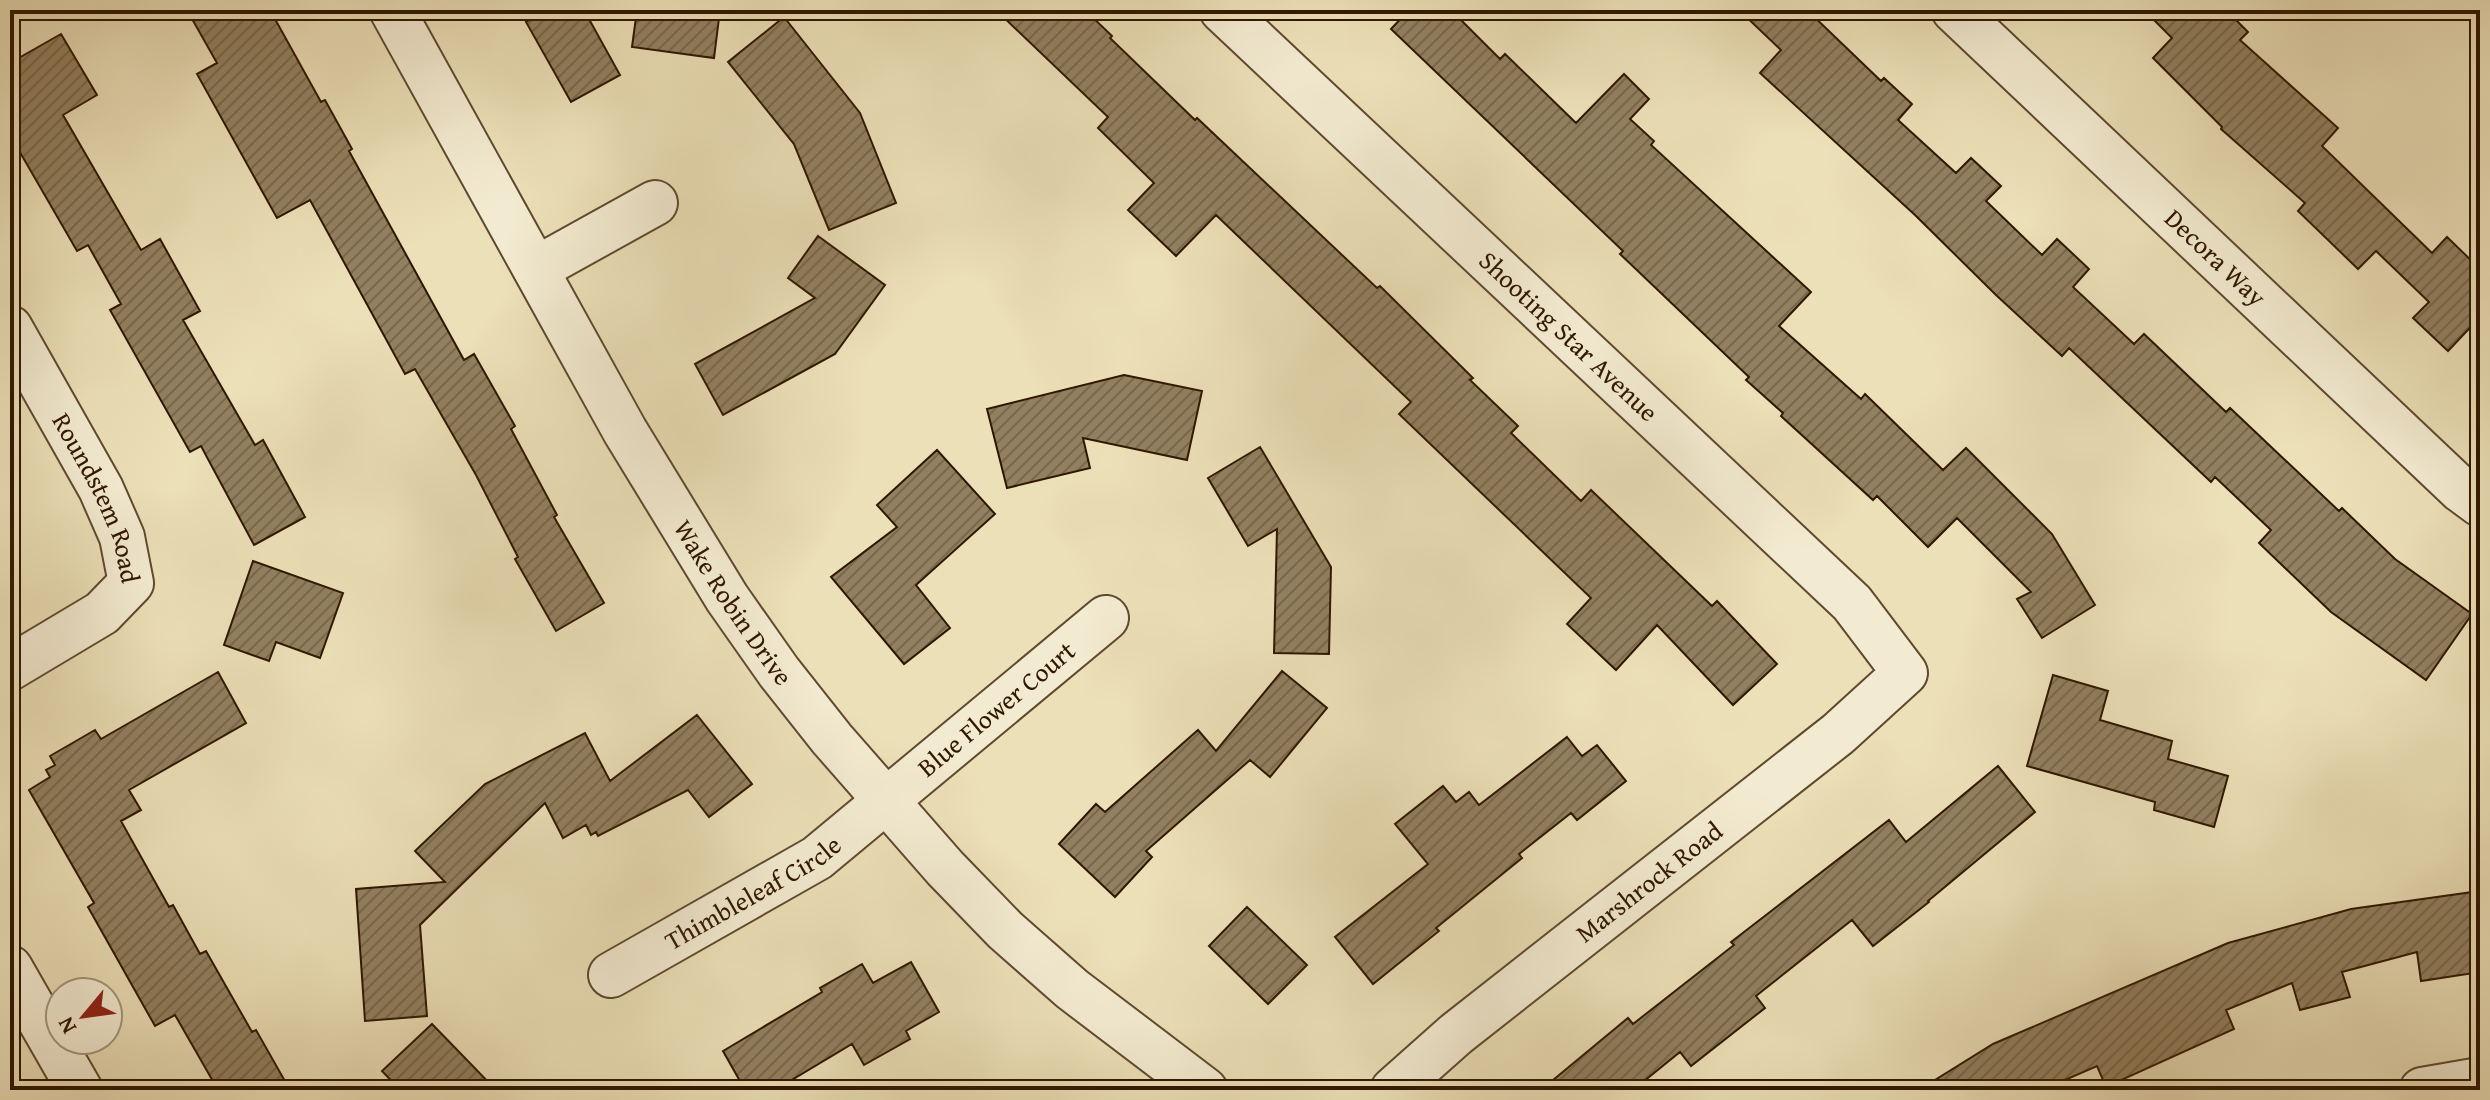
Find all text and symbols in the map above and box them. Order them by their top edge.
street label: Decora Way [2156,199,2276,315]
street label: Shooting Star Avenue [1470,241,1668,430]
street label: Roundstem Road [43,405,151,587]
street label: Wake Robin Drive [665,512,802,694]
street label: Blue Flower Court [909,631,1083,786]
street label: Marshrock Road [1567,812,1731,952]
street label: Thimbleleaf Circle [657,826,850,960]
north arrow [44,976,124,1056]
text: N [49,1011,84,1040]

